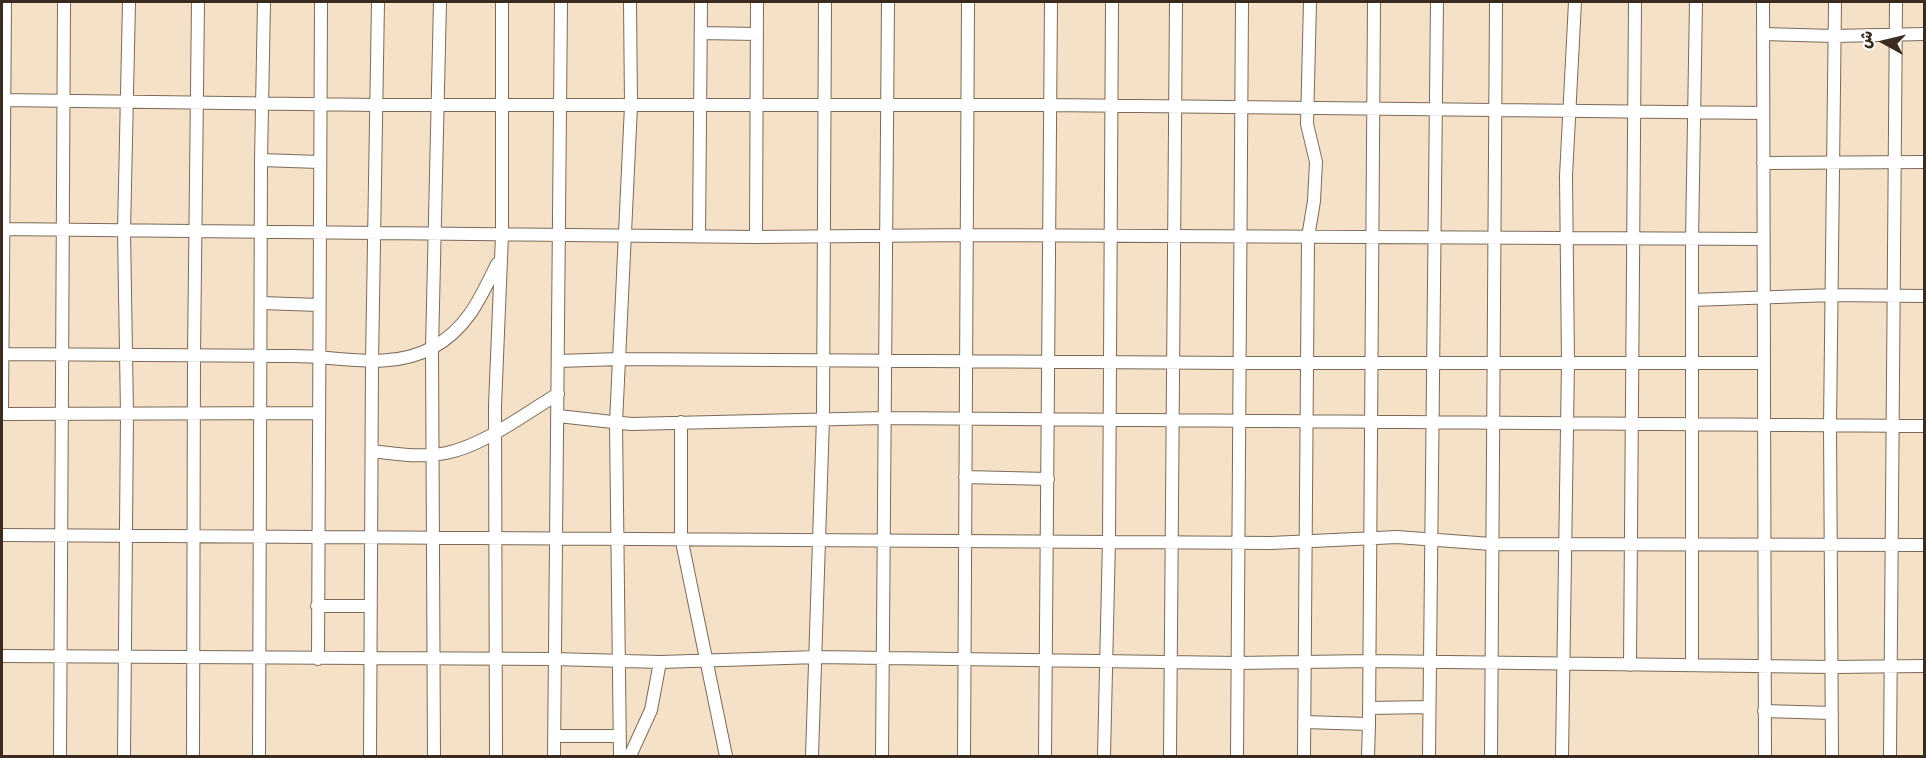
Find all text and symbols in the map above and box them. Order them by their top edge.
north arrow [1854,12,1914,72]
text: ش [1855,29,1877,50]

